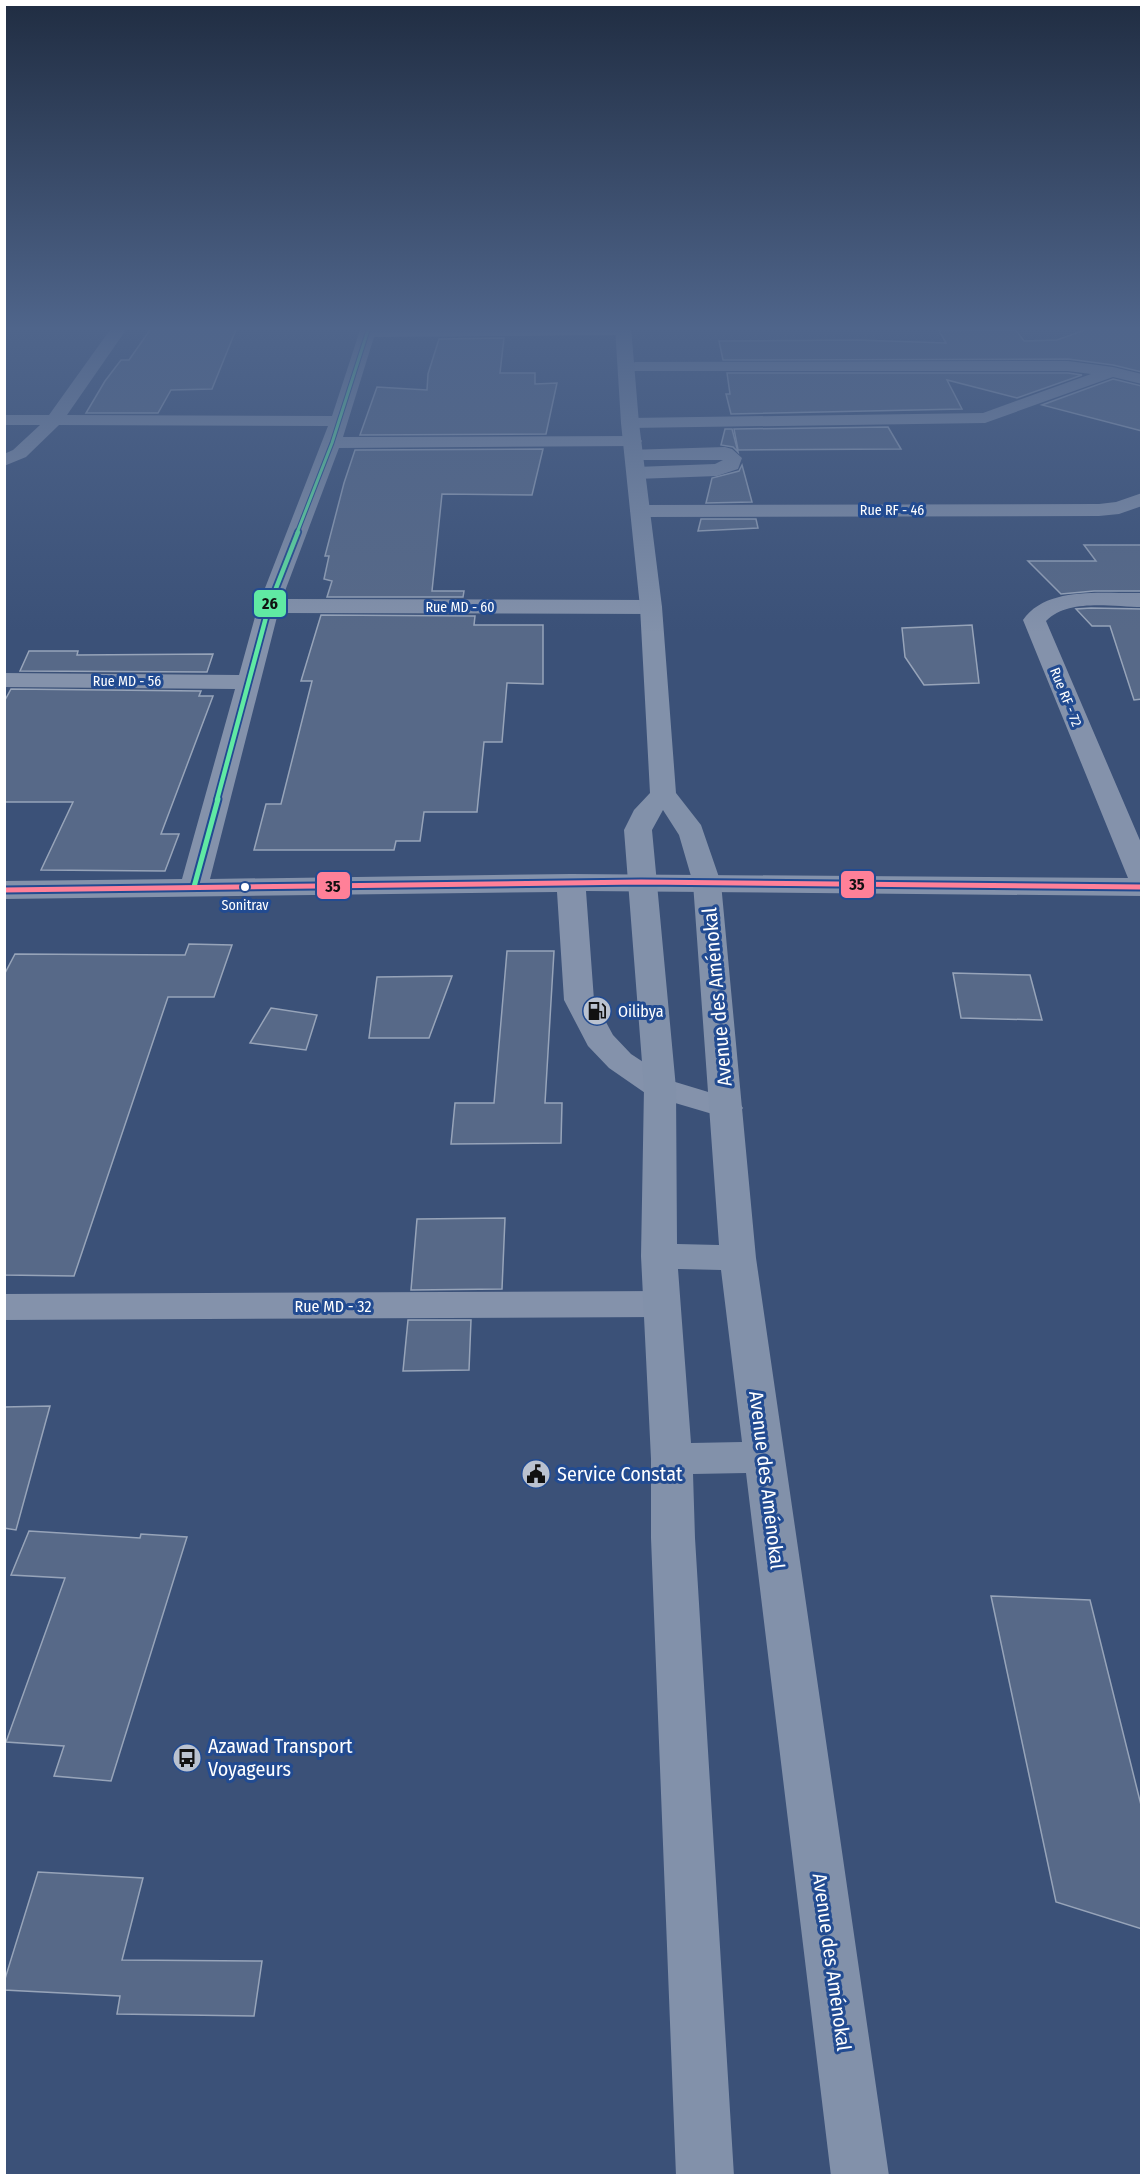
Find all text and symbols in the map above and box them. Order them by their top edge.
street label: Rue RF - 46 [860,502,924,519]
line badge: 26 [253,589,287,618]
text: 26 [261,594,278,613]
street label: Rue MD - 60 [425,599,495,616]
street label: Rue RF - 72 [1046,665,1085,729]
street label: Rue MD - 56 [93,673,161,690]
line badge: 35 [840,870,875,899]
line badge: 35 [316,871,351,900]
text: 35 [848,875,865,894]
text: 35 [324,877,341,896]
marker: Sonitrav [239,881,251,893]
place label: Sonitrav [221,897,269,914]
street label: Avenue des Aménokal [697,907,737,1087]
fuel station icon: Oilibya [581,995,613,1027]
place label: Oilibya [618,1002,664,1021]
street label: Rue MD - 32 [295,1297,372,1316]
street label: Avenue des Aménokal [744,1390,790,1570]
public building icon: Service Constat [520,1458,552,1490]
place label: Service Constat [557,1462,683,1486]
place label: Azawad Transport Voyageurs [208,1734,353,1781]
bus stop icon: Azawad Transport Voyageurs [171,1742,203,1774]
street label: Avenue des Aménokal [808,1872,856,2052]

